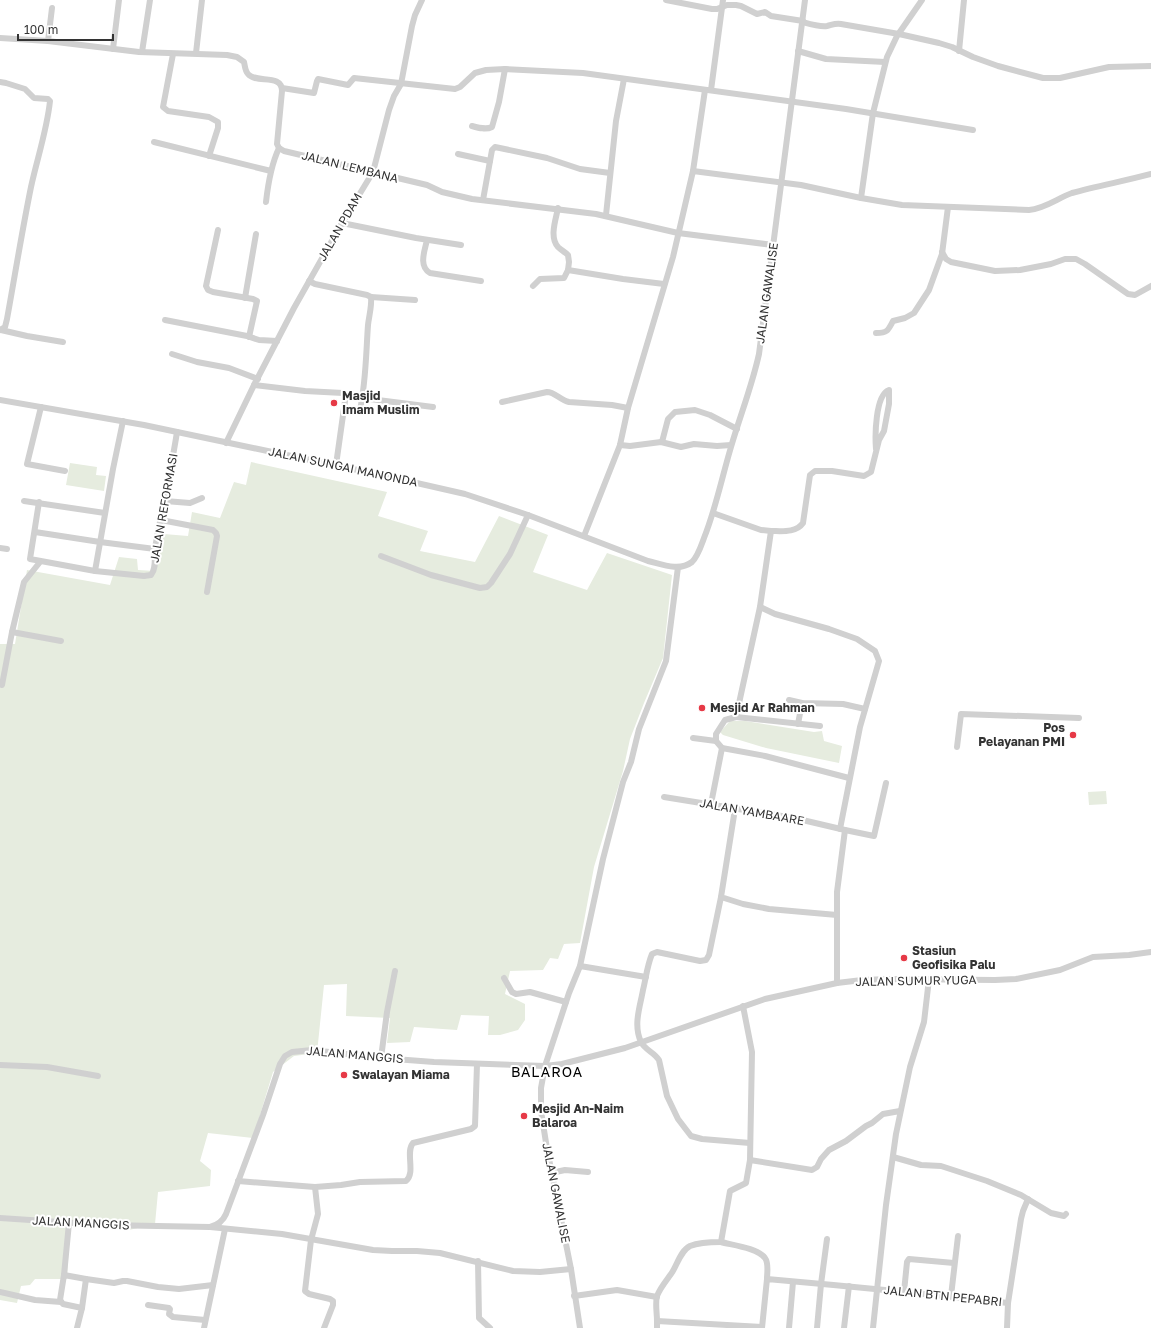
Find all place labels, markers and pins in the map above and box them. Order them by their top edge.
place label: Masjid Imam Muslim [342,388,419,417]
marker: Masjid Imam Muslim [329,398,339,408]
place label: Mesjid Ar Rahman [710,700,815,715]
marker: Mesjid Ar Rahman [697,703,707,713]
place label: Pos Pelayanan PMI [978,720,1065,749]
marker: Pos Pelayanan PMI [1068,730,1078,740]
place label: Stasiun Geofisika Palu [912,943,996,972]
marker: Stasiun Geofisika Palu [899,953,909,963]
place label: Swalayan Miama [352,1067,450,1082]
marker: Swalayan Miama [339,1070,349,1080]
place label: Mesjid An-Naim Balaroa [532,1101,624,1130]
marker: Mesjid An-Naim Balaroa [519,1111,529,1121]

